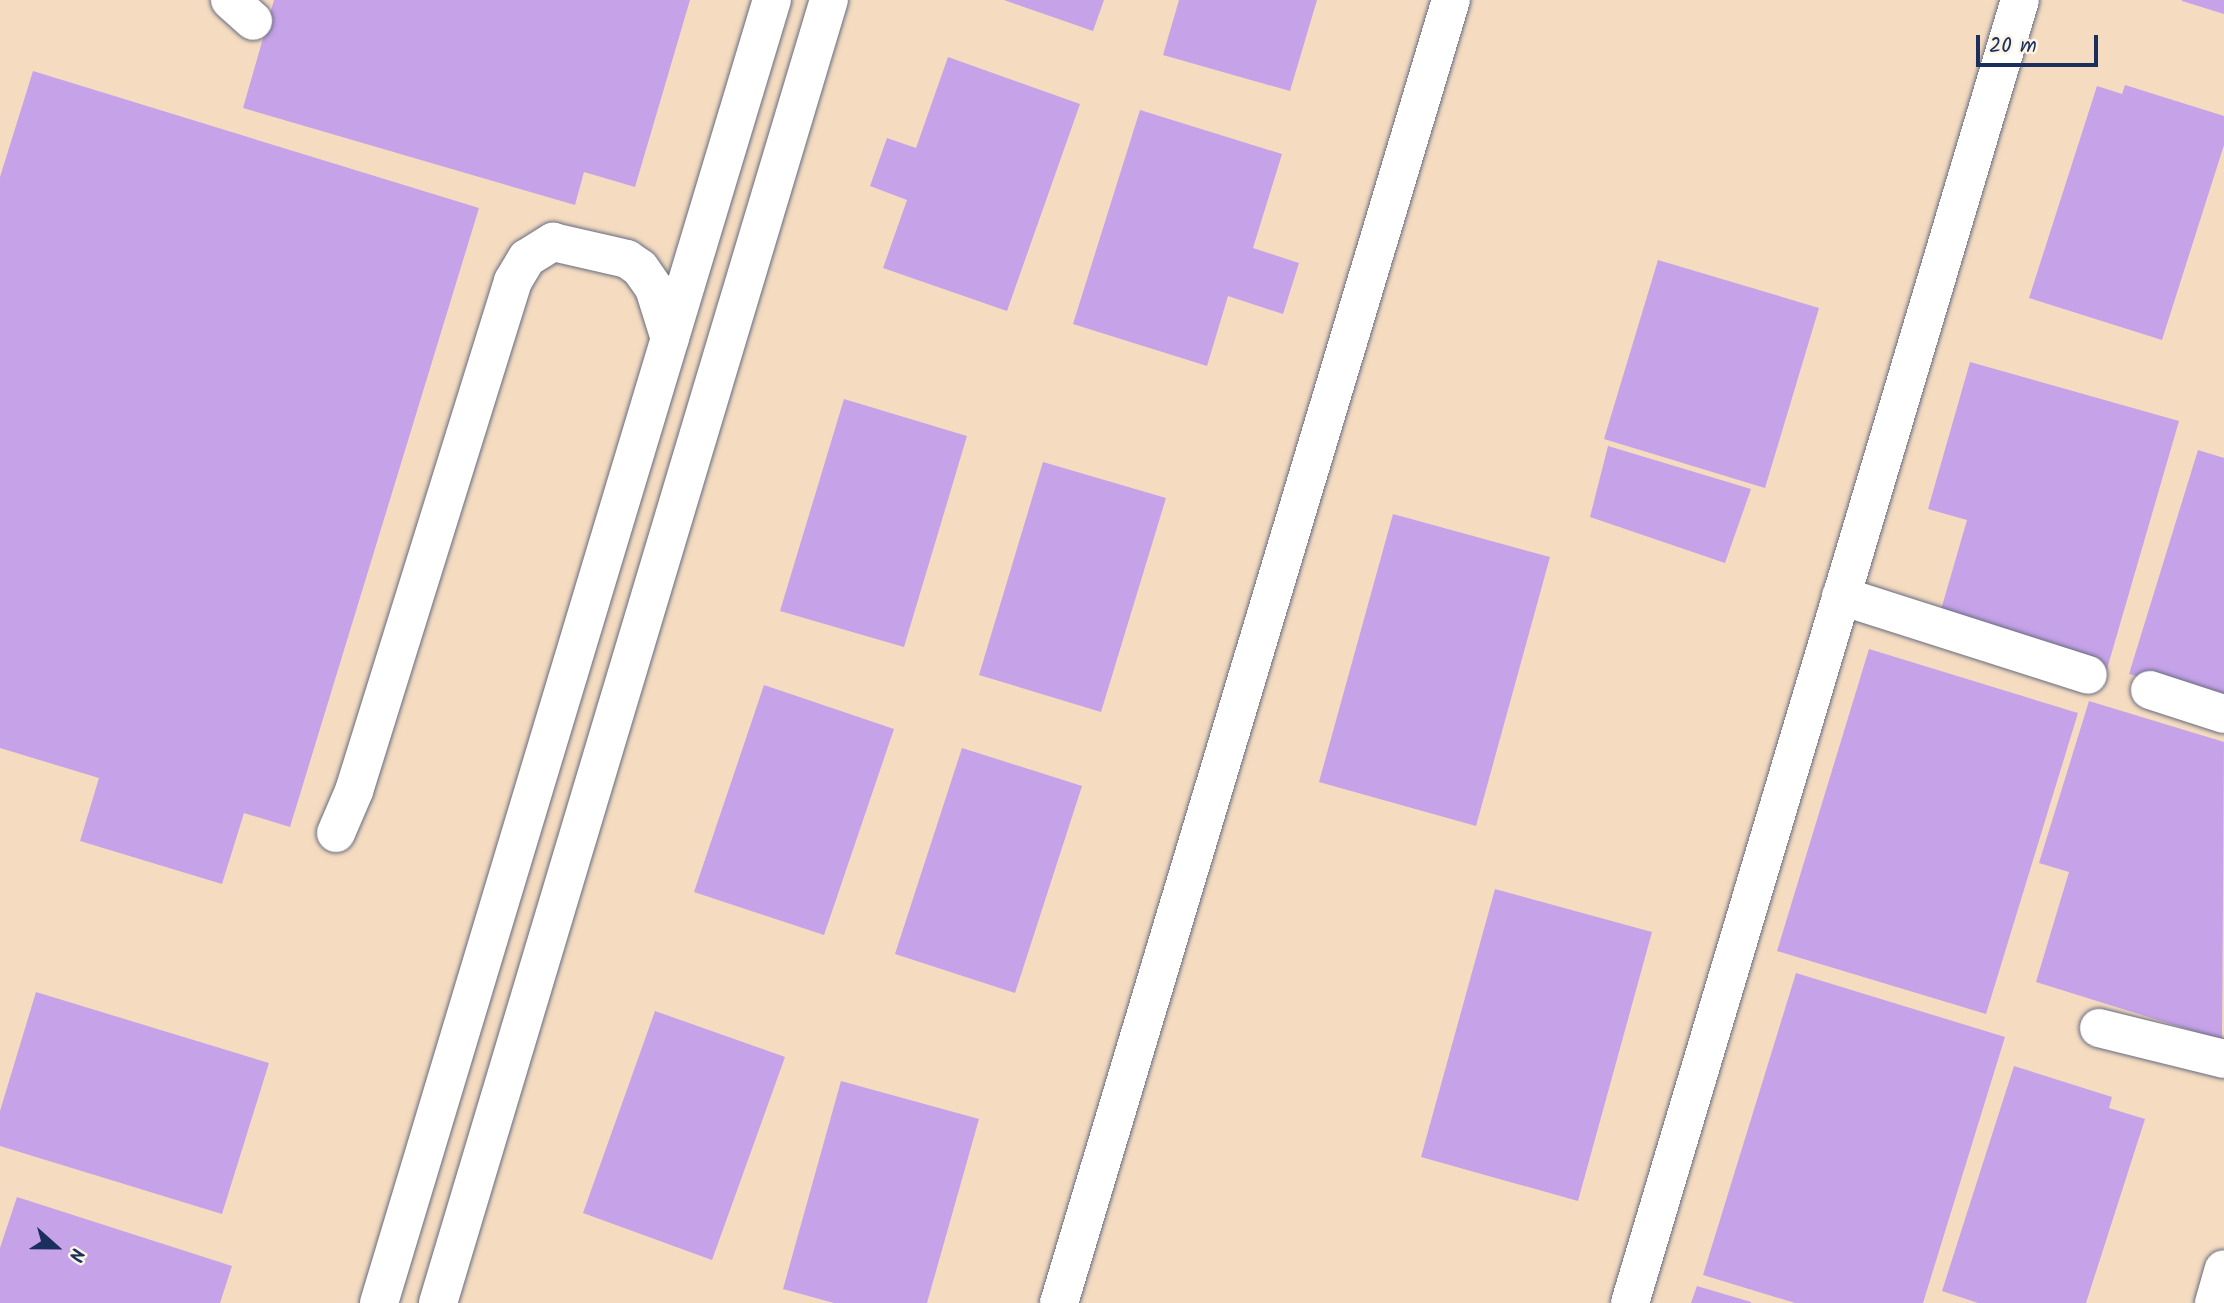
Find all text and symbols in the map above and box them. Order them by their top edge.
scale bar [1979,21,2102,65]
text: 20 m [1989,30,2037,63]
north arrow [21,1212,91,1282]
text: N [59,1244,92,1266]

